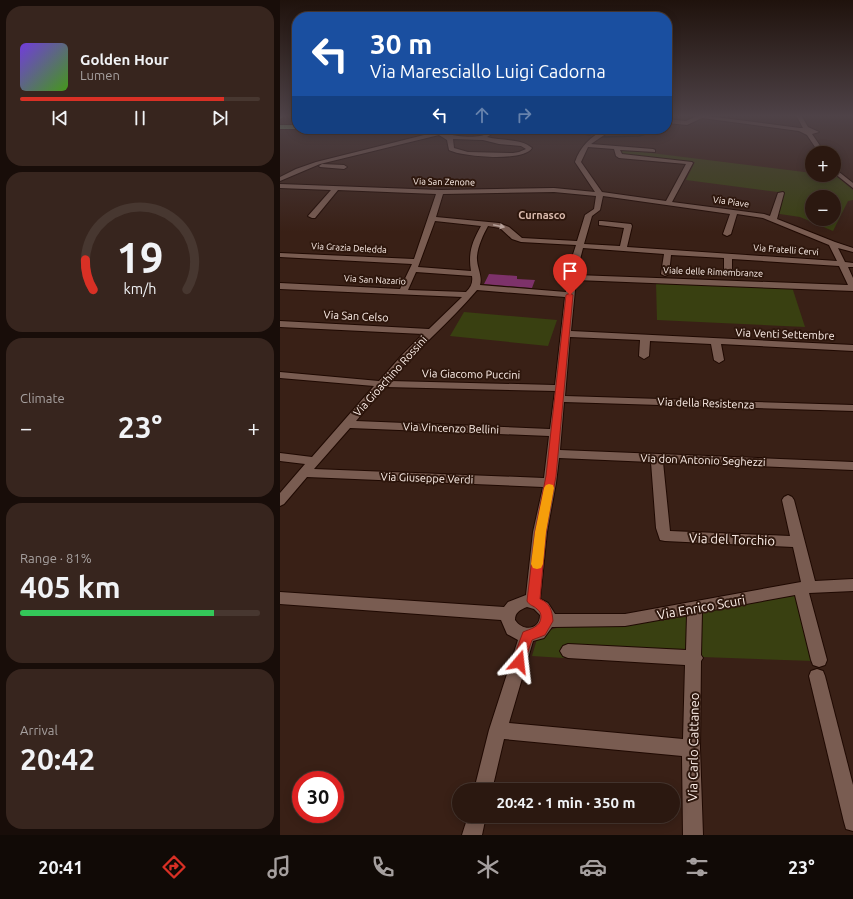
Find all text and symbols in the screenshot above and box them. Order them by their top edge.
icon: left [304,28,356,80]
text: 30 m [370,28,432,59]
text: Golden Hour [80,51,169,68]
text: Via Maresciallo Luigi Cadorna [370,61,606,81]
text: Lumen [80,68,120,82]
icon: left [429,104,451,126]
icon: ahead [471,104,493,126]
icon: right [513,104,535,126]
icon: previous [49,107,71,129]
icon: pause [129,107,151,129]
icon: next [209,107,231,129]
map controls [805,146,841,226]
button: + [805,146,841,182]
street label: Via San Zenone [413,176,475,188]
button: − [805,190,841,226]
street label: Via Piave [712,195,750,209]
district label: Curnasco [518,209,566,221]
one-way arrow [493,223,506,229]
text: 19 [117,233,163,280]
street label: Via Grazia Deledda [311,241,387,255]
street label: Via Fratelli Cervi [753,243,819,257]
pin [553,254,587,295]
icon: arrive [559,260,581,282]
street label: Viale delle Rimembranze [663,265,763,279]
street label: Via San Nazario [344,273,406,287]
text: km/h [124,280,156,296]
street label: Via San Celso [323,308,389,324]
street label: Via Venti Settembre [735,326,835,342]
street label: Via Gioachino Rossini [351,333,429,419]
street label: Via Giacomo Puccini [422,367,520,381]
text: Climate [20,391,65,405]
street label: Via della Resistenza [657,395,755,411]
text: 23° [118,410,162,444]
text: − [20,415,32,440]
text: + [248,415,260,440]
street label: Via Vincenzo Bellini [403,420,499,436]
street label: Via don Antonio Seghezzi [640,452,766,468]
street label: Via Giuseppe Verdi [380,470,474,486]
street label: Via del Torchio [689,531,775,547]
text: Range · 81% [20,551,92,565]
text: 405 km [20,570,121,604]
street label: Via Enrico Scuri [656,592,746,622]
position arrow [498,641,540,683]
street label: Via Carlo Cattaneo [685,692,701,802]
text: Arrival [20,723,58,737]
text: 20:42 [20,742,95,776]
speed limit sign: 30 [292,771,344,823]
text: 20:42 · 1 min · 350 m [497,794,635,811]
icon: directions [160,853,188,881]
icon: music [265,853,293,881]
icon: phone [369,853,397,881]
icon: climate [474,853,502,881]
icon: car [579,853,607,881]
icon: filters [683,853,711,881]
text: 20:41 [38,857,83,877]
text: 23° [788,857,815,877]

